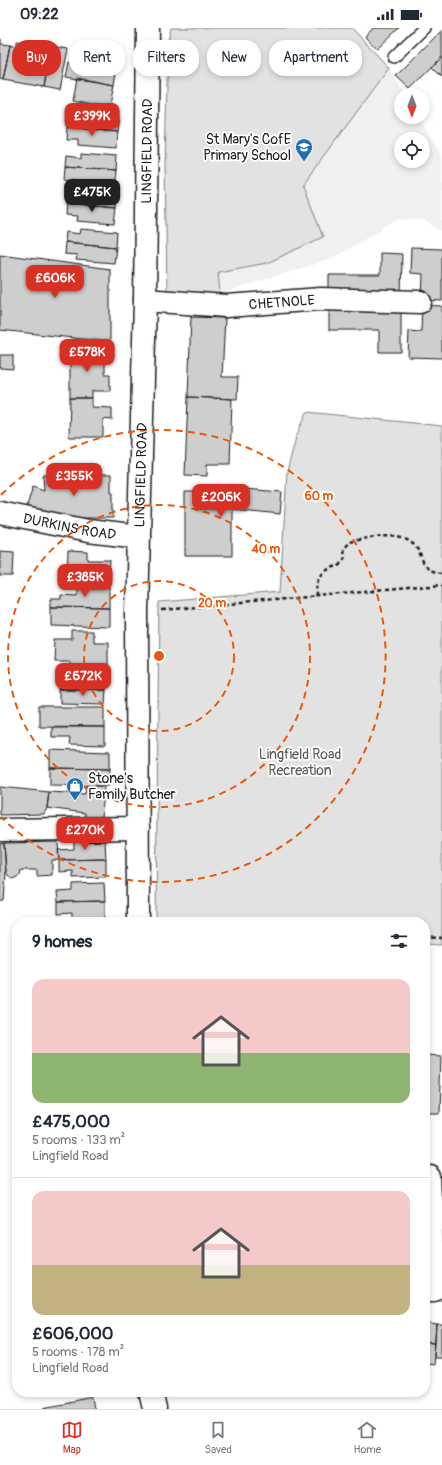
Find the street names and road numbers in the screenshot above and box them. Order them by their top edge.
street label: LINGFIELD ROAD [138,98,156,204]
street label: CHETNOLE [248,291,315,313]
street label: LINGFIELD ROAD [131,422,150,528]
street label: DURKINS ROAD [22,509,117,543]

